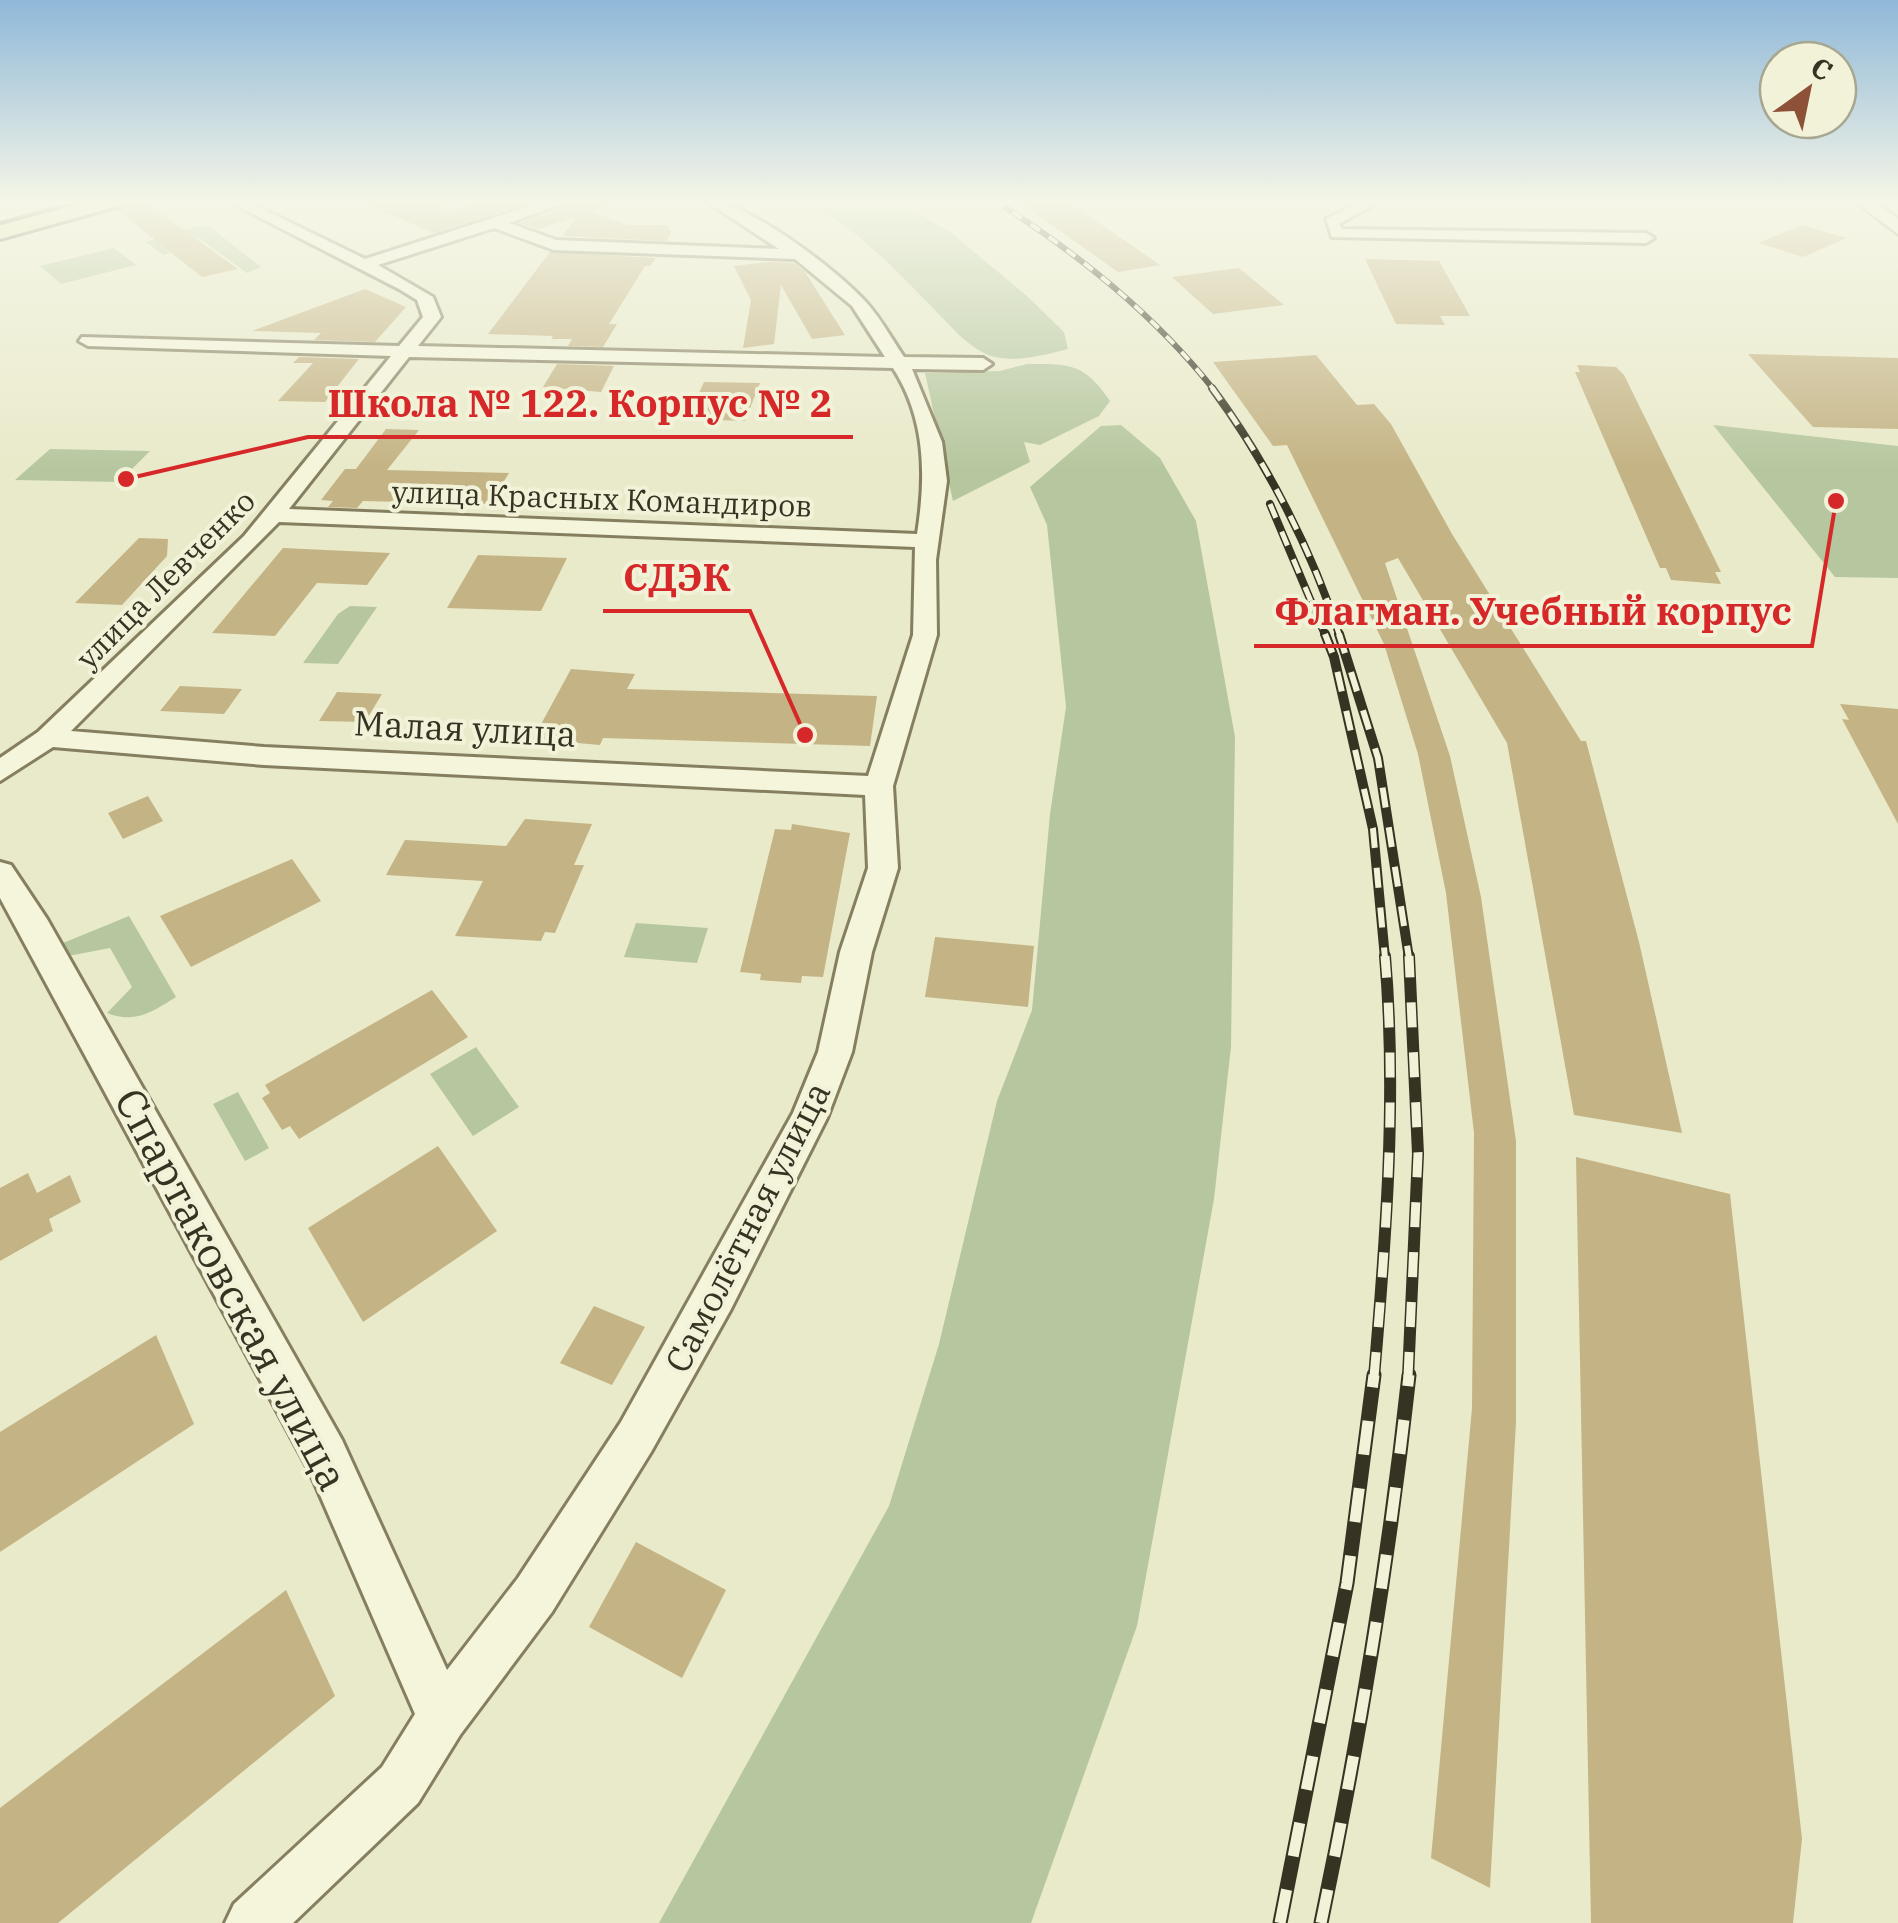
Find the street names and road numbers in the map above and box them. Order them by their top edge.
street label: улица Красных Командиров [391,471,813,525]
street label: улица Левченко [67,481,263,677]
street label: Малая улица [353,699,577,757]
street label: Самолётная улица [654,1074,840,1380]
street label: Спартаковская улица [103,1079,361,1499]

